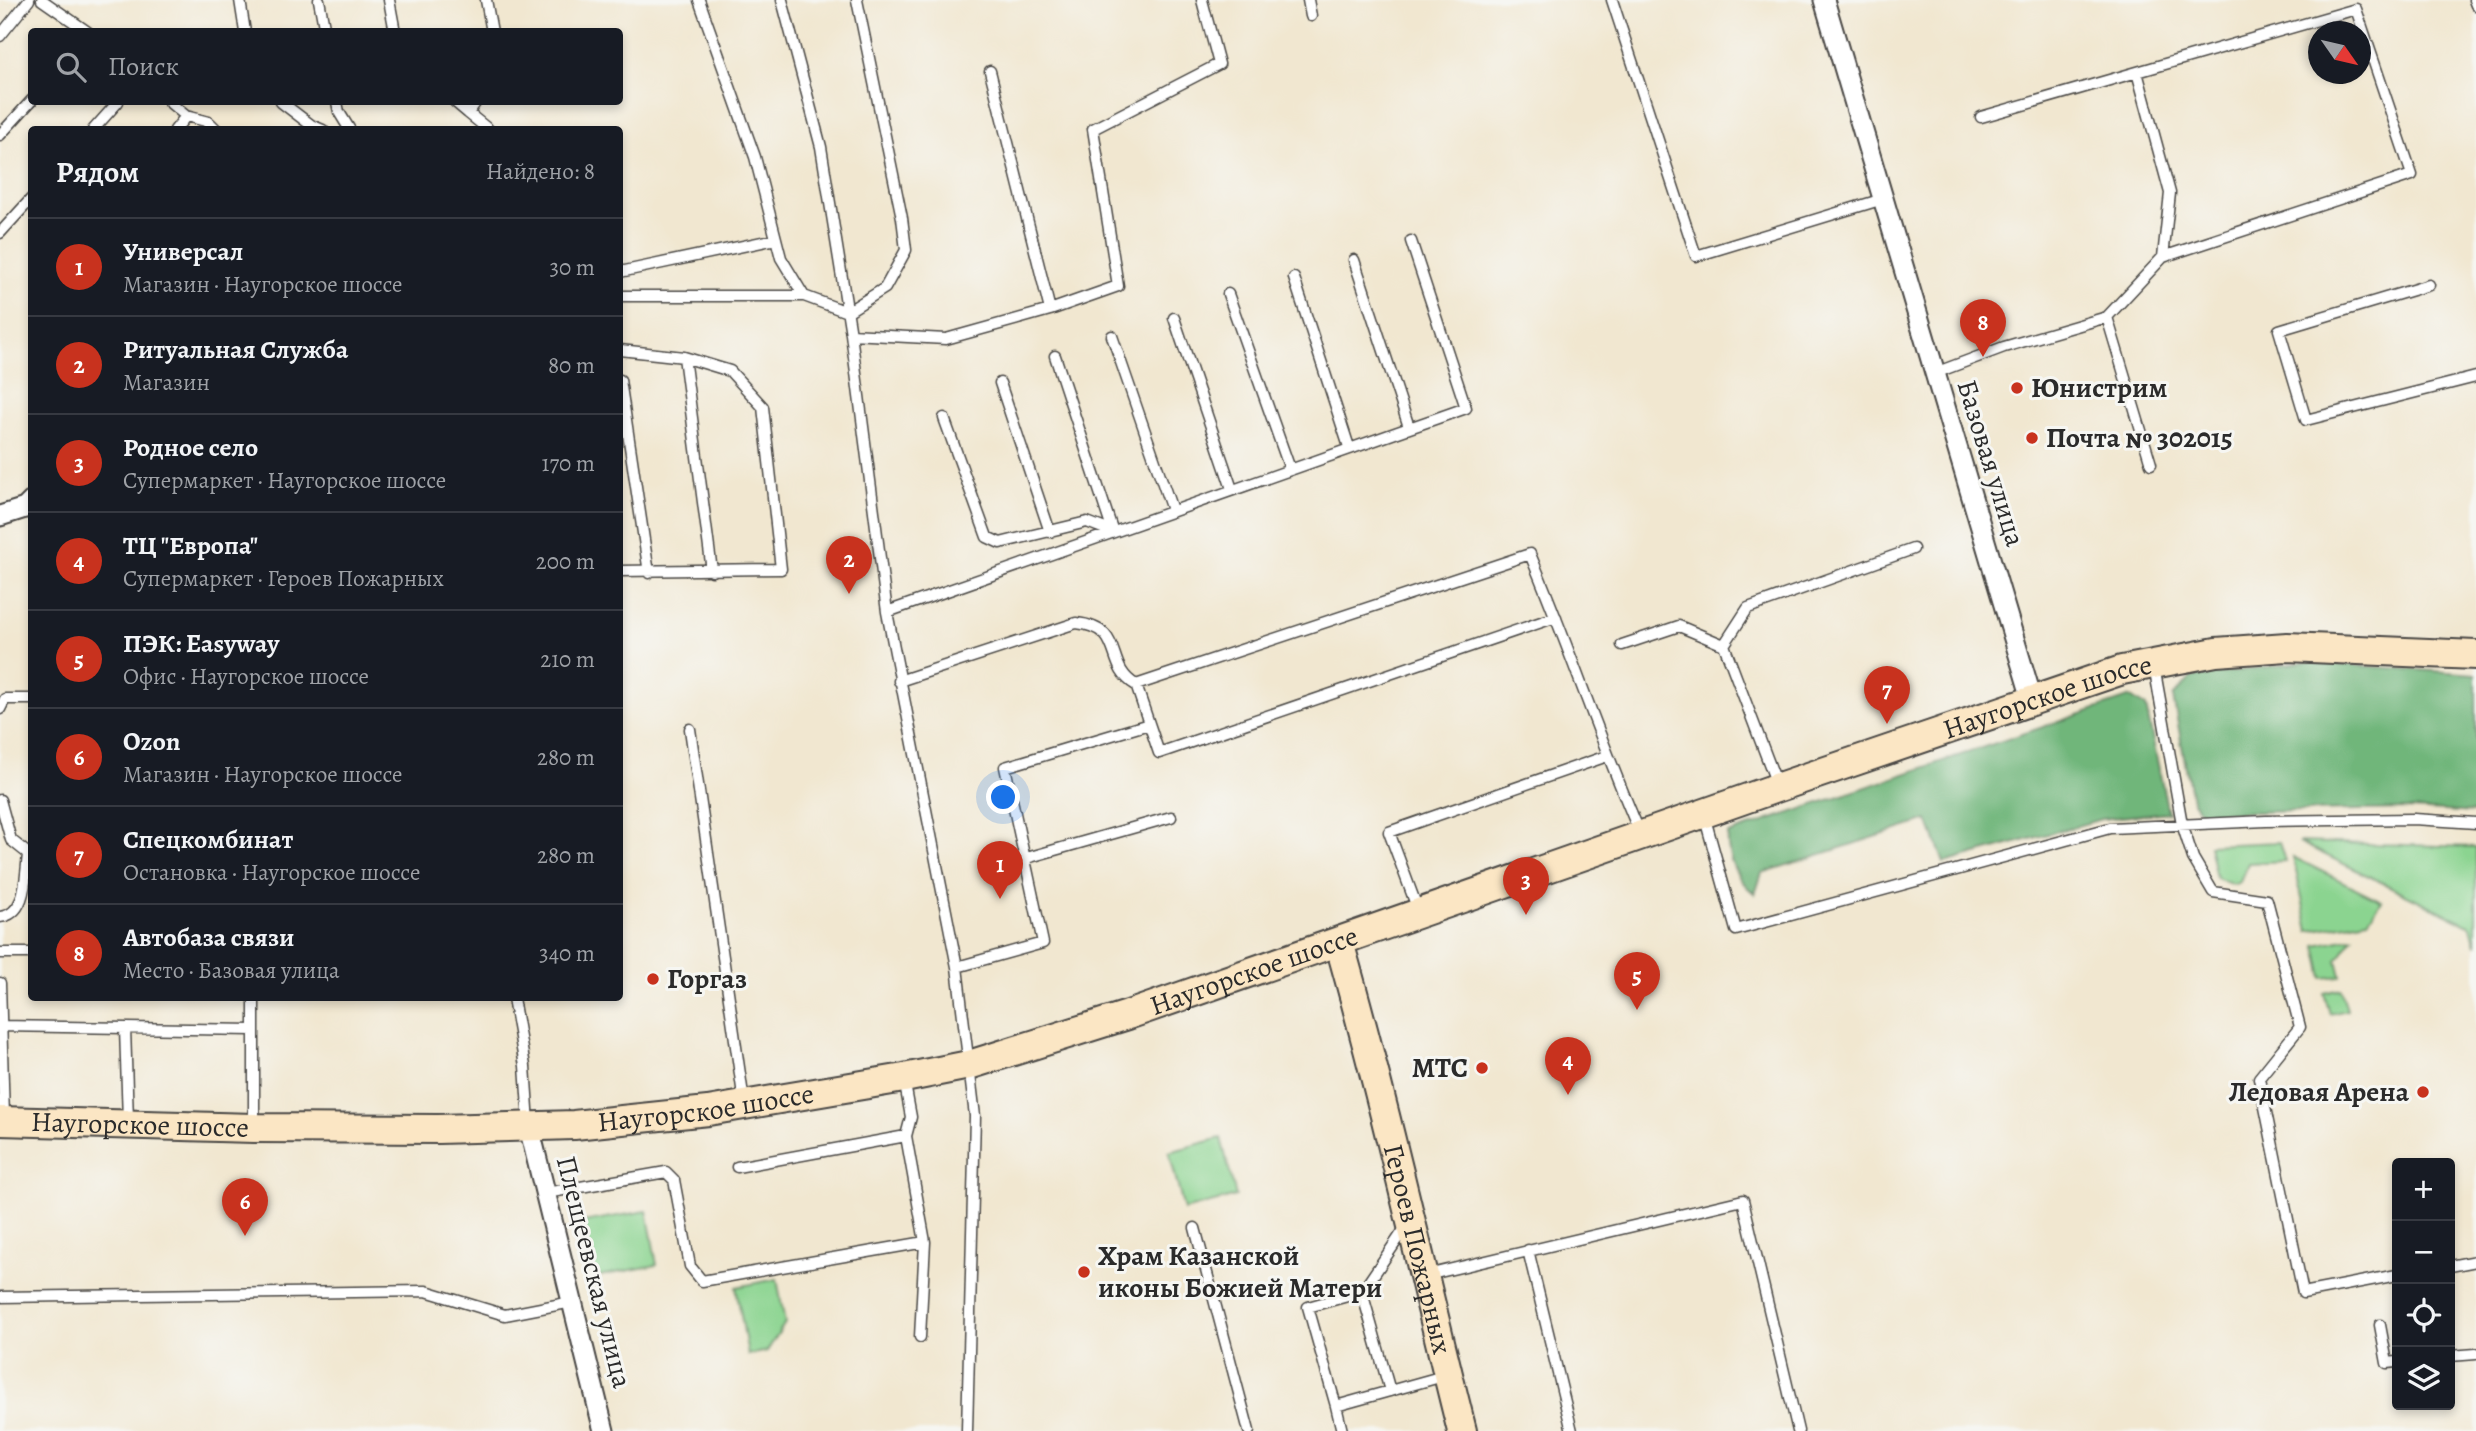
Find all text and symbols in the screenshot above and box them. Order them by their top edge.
north arrow [2308,21,2371,84]
search box [28,28,623,105]
icon: search [52,48,90,86]
text: Поиск [108,49,179,84]
text: Рядом [56,152,139,192]
text: Найдено: 8 [486,156,595,187]
text: Универсал [123,234,243,269]
text: 1 [75,252,83,283]
text: 30 m [549,252,595,283]
text: Магазин · Наугорское шоссе [123,269,403,300]
pin: 8 [1960,299,2006,357]
text: Ритуальная Служба [123,332,348,367]
text: 2 [73,350,85,381]
text: 80 m [548,350,595,381]
text: Магазин [123,367,210,398]
place label: Юнистрим [2031,369,2168,407]
street label: Базовая улица [1948,375,2034,551]
marker: Юнистрим [2009,380,2025,396]
place label: Почта № 302015 [2046,419,2233,457]
text: Родное село [123,430,258,465]
marker: Почта № 302015 [2024,430,2040,446]
text: 3 [74,448,84,479]
text: 170 m [542,448,595,479]
text: Супермаркет · Наугорское шоссе [123,465,446,496]
text: ТЦ "Европа" [123,528,258,563]
pin: 2 [826,536,872,594]
text: 4 [74,546,84,577]
text: 200 m [536,546,595,577]
text: Супермаркет · Героев Пожарных [123,563,444,594]
text: ПЭК: Easyway [123,626,279,661]
text: 5 [74,644,84,675]
text: 210 m [540,644,595,675]
street label: Наугорское шоссе [1938,646,2155,749]
text: Офис · Наугорское шоссе [123,661,369,692]
pin: 7 [1864,666,1910,724]
text: Ozon [123,724,181,759]
text: 6 [74,742,84,773]
text: 280 m [537,742,595,773]
text: Магазин · Наугорское шоссе [123,759,403,790]
your location [986,780,1020,814]
text: Спецкомбинат [123,822,293,857]
text: 7 [74,840,84,871]
text: 280 m [537,840,595,871]
pin: 1 [977,841,1023,899]
text: Остановка · Наугорское шоссе [123,857,420,888]
pin: 3 [1503,857,1549,915]
street label: Наугорское шоссе [1145,917,1363,1025]
text: Автобаза связи [123,920,295,955]
text: 8 [73,938,85,969]
text: 340 m [539,938,595,969]
pin: 5 [1614,952,1660,1010]
text: Место · Базовая улица [123,955,340,986]
place label: Горгаз [667,960,747,998]
marker: Горгаз [645,971,661,987]
pin: 4 [1545,1037,1591,1095]
place label: МТС [1412,1049,1468,1087]
marker: МТС [1474,1060,1490,1076]
place label: Ледовая Арена [2228,1073,2410,1111]
street label: Наугорское шоссе [596,1074,817,1141]
marker: Ледовая Арена [2415,1084,2431,1100]
street label: Наугорское шоссе [30,1103,249,1147]
street label: Героев Пожарных [1374,1140,1461,1358]
street label: Плещеевская улица [547,1152,641,1392]
map controls [2392,1158,2455,1410]
button: + [2392,1158,2455,1221]
pin: 6 [222,1178,268,1236]
button: − [2392,1221,2455,1284]
place label: Храм Казанской иконы Божией Матери [1098,1237,1382,1307]
marker: Храм Казанской иконы Божией Матери [1076,1264,1092,1280]
button: locate [2392,1284,2455,1347]
button: layers [2392,1347,2455,1410]

